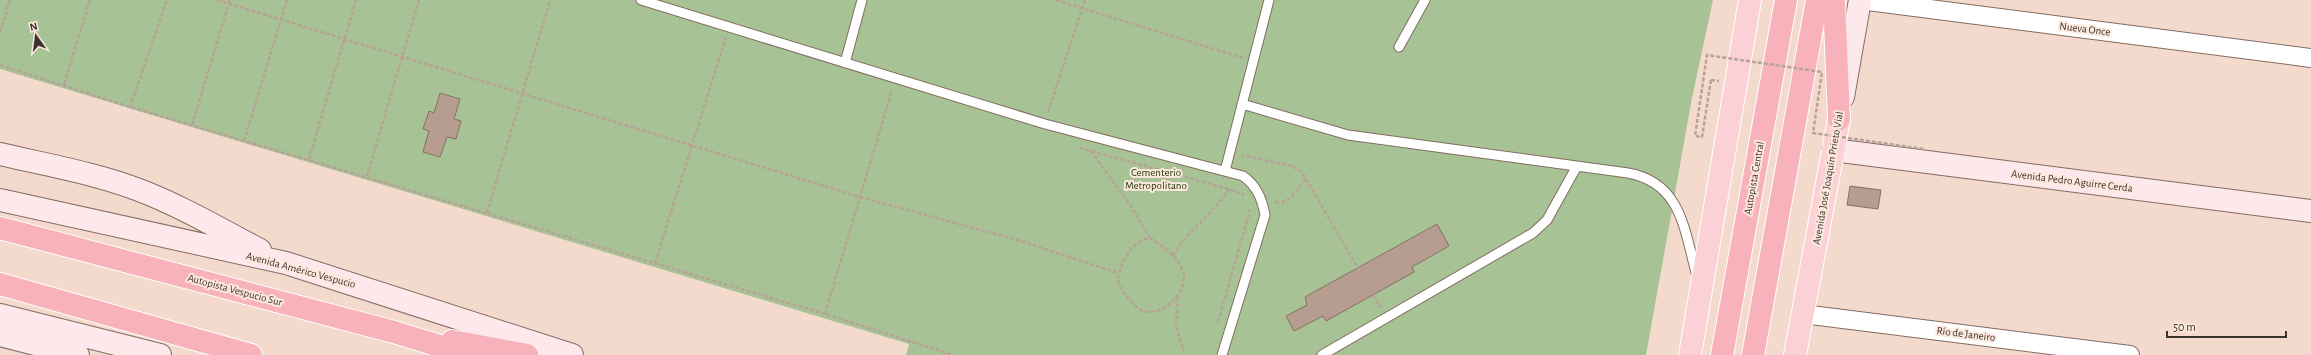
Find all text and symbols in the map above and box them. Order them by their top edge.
north arrow [16,16,56,56]
street label: Nueva Once [2059,20,2111,38]
text: N [29,21,39,33]
street label: Avenida José Joaquín Prieto Vial [1811,110,1845,246]
street label: Autopista Central [1742,140,1766,216]
park label: Cementerio Metropolitano [1125,167,1187,191]
street label: Avenida Pedro Aguirre Cerda [2011,168,2133,194]
street label: Avenida Américo Vespucio [245,250,357,290]
street label: Autopista Vespucio Sur [186,272,284,308]
scale bar [2167,313,2286,339]
text: 50 m [2173,321,2196,333]
street label: Río de Janeiro [1936,325,1996,343]

